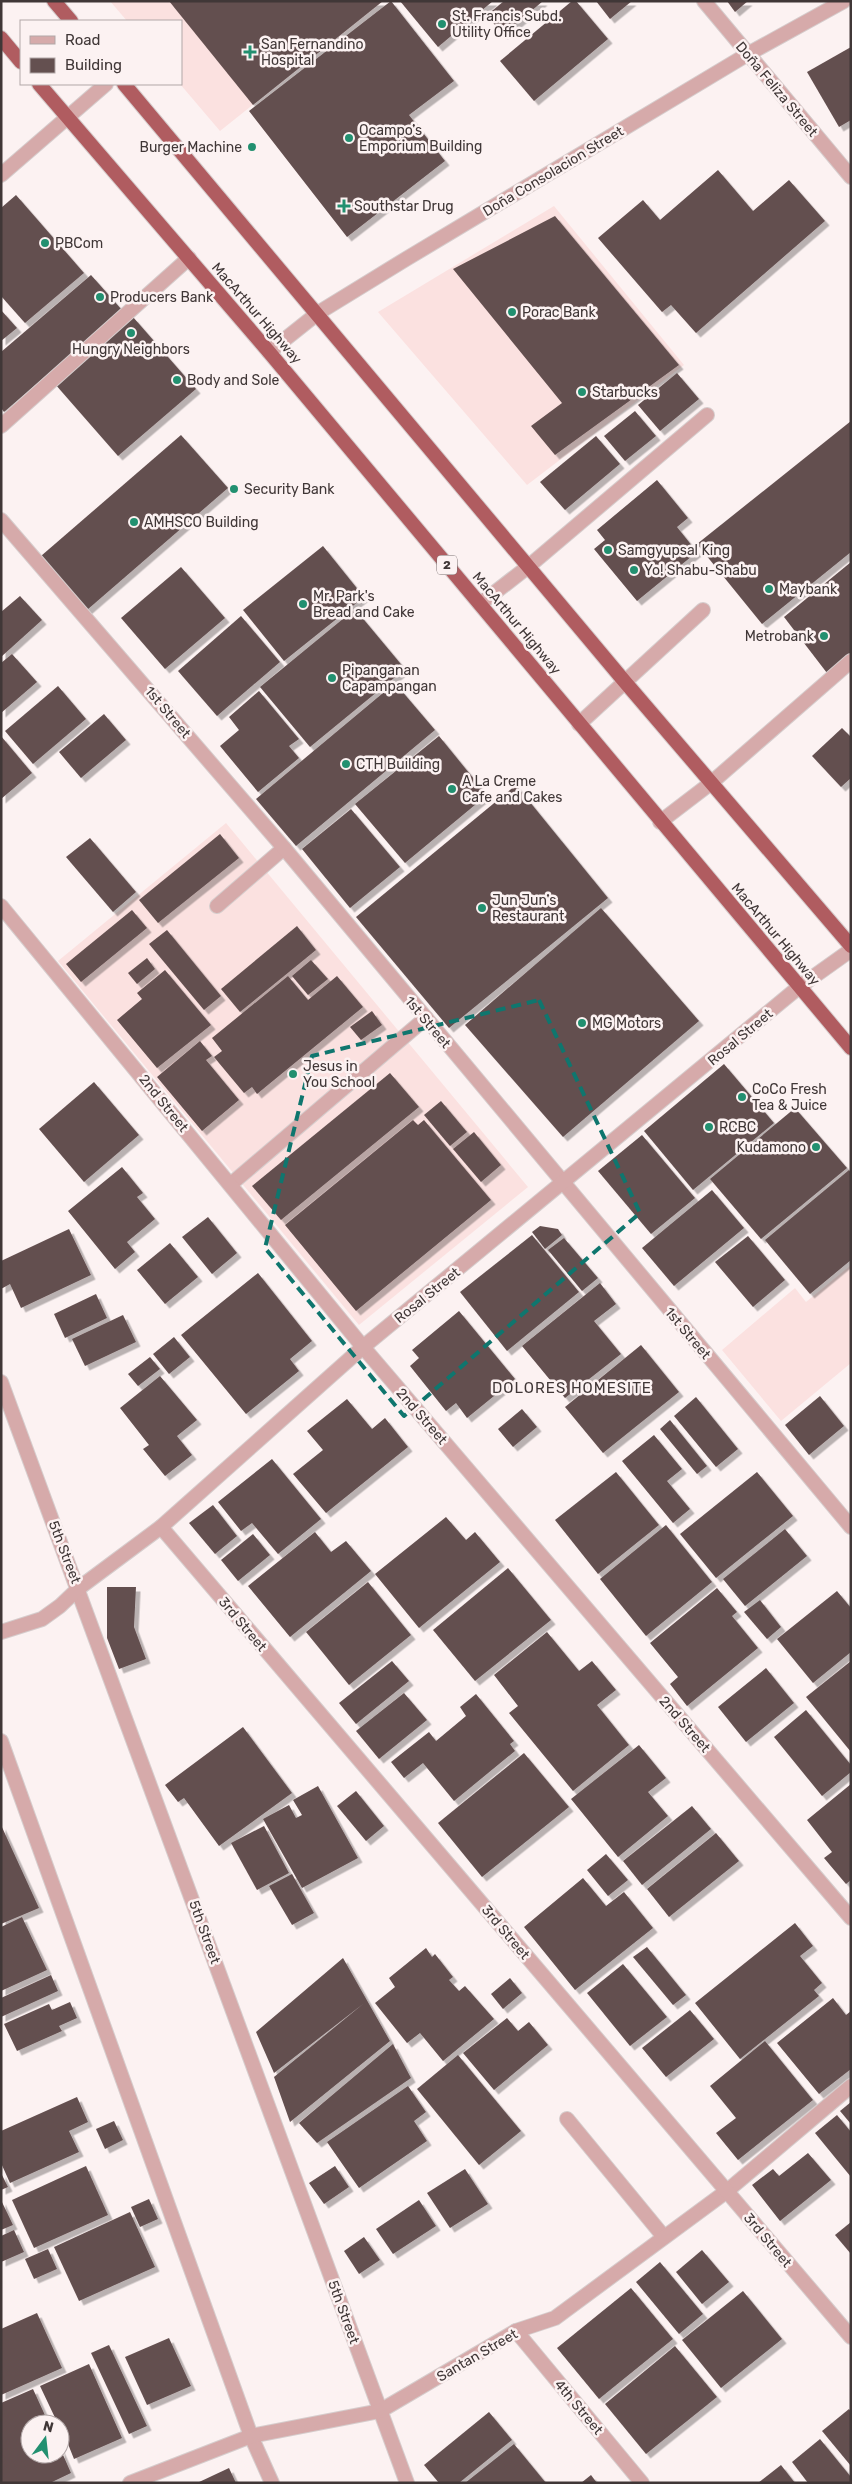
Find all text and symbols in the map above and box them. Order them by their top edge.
place label: St. Francis Subd. Utility Office [452,8,562,41]
marker: St. Francis Subd. Utility Office [436,18,448,30]
legend [20,20,182,85]
text: Road [65,31,101,49]
place label: San Fernandino Hospital [261,36,363,69]
street label: Doña Feliza Street [732,38,822,141]
marker: San Fernandino Hospital [243,45,257,59]
text: Building [65,56,122,74]
place label: Ocampo's Emporium Building [359,122,482,155]
street label: Doña Consolacion Street [480,122,627,220]
marker: Ocampo's Emporium Building [343,132,355,144]
place label: Burger Machine [140,139,242,156]
marker: Burger Machine [246,141,258,153]
place label: Southstar Drug [354,198,454,215]
marker: Southstar Drug [338,200,350,212]
place label: PBCom [55,235,103,252]
marker: PBCom [39,237,51,249]
street label: MacArthur Highway [208,259,305,368]
place label: Producers Bank [110,289,214,306]
marker: Producers Bank [94,291,106,303]
place label: Porac Bank [522,304,597,321]
marker: Porac Bank [506,306,518,318]
marker: Hungry Neighbors [125,327,137,339]
place label: Hungry Neighbors [72,341,190,358]
place label: Body and Sole [187,372,280,389]
marker: Body and Sole [171,374,183,386]
place label: Starbucks [592,384,658,401]
marker: Starbucks [576,386,588,398]
place label: Security Bank [244,481,335,498]
marker: Security Bank [228,483,240,495]
place label: AMHSCO Building [144,514,259,531]
marker: AMHSCO Building [128,516,140,528]
place label: Samgyupsal King [618,542,730,559]
marker: Samgyupsal King [602,544,614,556]
road number: 2 [437,556,457,574]
place label: Yo! Shabu-Shabu [644,562,757,579]
marker: Yo! Shabu-Shabu [628,564,640,576]
street label: MacArthur Highway [469,569,565,678]
place label: Maybank [779,581,838,598]
marker: Maybank [763,583,775,595]
place label: Mr. Park's Bread and Cake [313,588,415,621]
marker: Mr. Park's Bread and Cake [297,598,309,610]
place label: Metrobank [745,628,815,645]
marker: Metrobank [818,630,830,642]
place label: Pipanganan Capampangan [342,662,437,695]
marker: Pipanganan Capampangan [326,672,338,684]
street label: 1st Street [141,683,195,742]
place label: CTH Building [356,756,440,773]
marker: CTH Building [340,758,352,770]
place label: A La Creme Cafe and Cakes [462,773,562,806]
marker: A La Creme Cafe and Cakes [446,783,458,795]
street label: MacArthur Highway [728,880,824,989]
place label: Jun Jun's Restaurant [492,892,565,925]
marker: Jun Jun's Restaurant [476,902,488,914]
street label: 1st Street [401,993,455,1052]
street label: Rosal Street [704,1005,777,1069]
place label: MG Motors [592,1015,661,1032]
marker: MG Motors [576,1017,588,1029]
place label: Jesus in You School [303,1058,375,1091]
marker: Jesus in You School [287,1068,299,1080]
street label: 2nd Street [135,1071,192,1136]
place label: CoCo Fresh Tea & Juice [752,1081,827,1114]
marker: CoCo Fresh Tea & Juice [736,1091,748,1103]
place label: RCBC [719,1119,756,1136]
marker: RCBC [703,1121,715,1133]
place label: Kudamono [736,1139,806,1156]
marker: Kudamono [810,1141,822,1153]
street label: Rosal Street [391,1264,464,1327]
street label: 1st Street [661,1304,715,1363]
district label: DOLORES HOMESITE [492,1379,652,1397]
street label: 2nd Street [393,1385,451,1448]
street label: 5th Street [45,1518,85,1587]
street label: 3rd Street [215,1594,271,1655]
street label: 2nd Street [656,1693,714,1756]
street label: 5th Street [185,1898,224,1967]
street label: 3rd Street [478,1902,534,1963]
street label: 3rd Street [740,2210,796,2271]
street label: 5th Street [324,2278,363,2347]
street label: Santan Street [434,2325,521,2385]
street label: 4th Street [551,2376,607,2439]
north arrow [20,2414,70,2464]
text: N [41,2417,55,2436]

